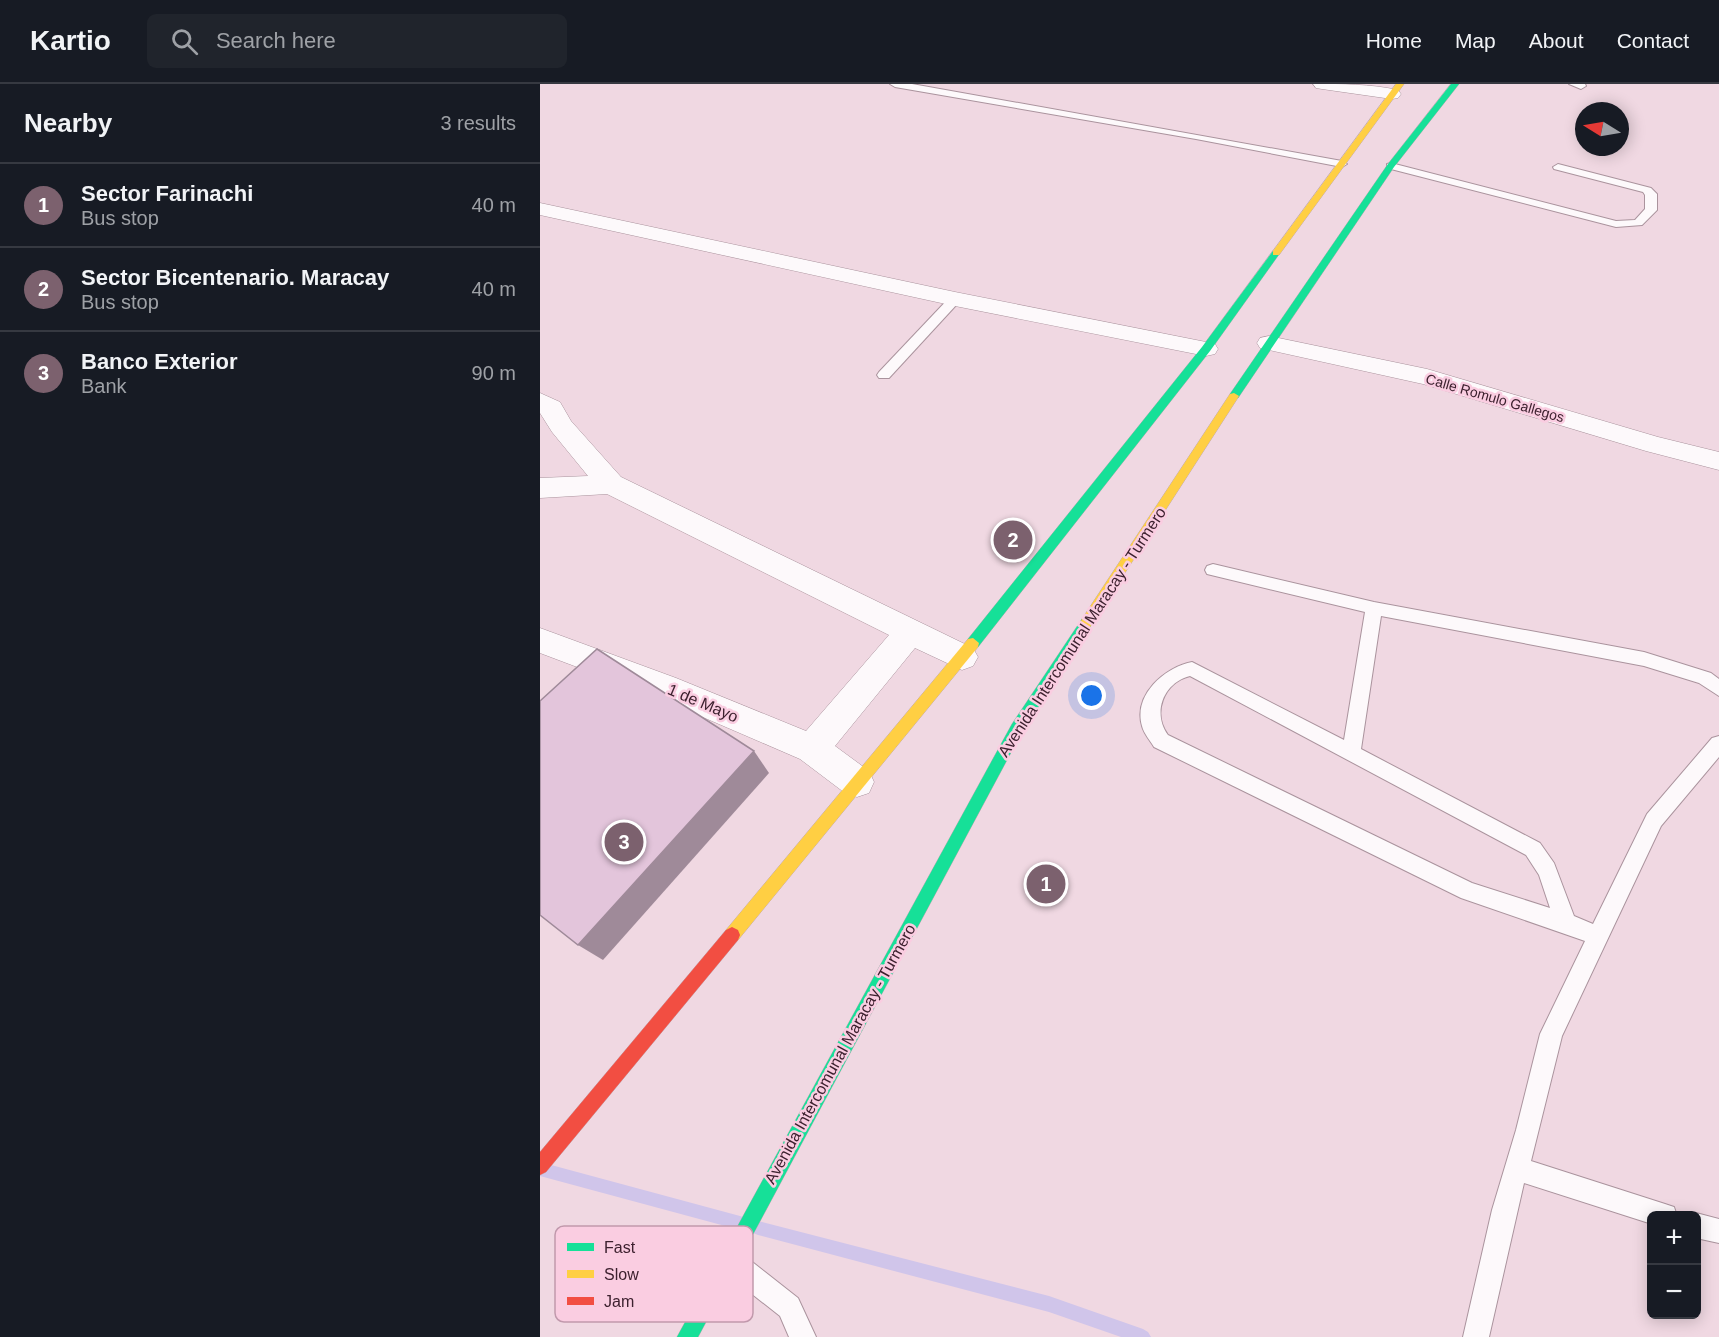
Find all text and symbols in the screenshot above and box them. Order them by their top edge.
search box [147,14,567,68]
text: Kartio [30,25,111,56]
icon: search [168,25,201,58]
text: Search here [216,28,336,53]
text: Home [1366,29,1422,52]
text: Map [1455,29,1496,52]
text: About [1529,29,1584,52]
text: Contact [1617,29,1689,52]
north arrow [1575,102,1629,156]
text: Nearby [24,108,112,138]
text: 3 results [440,112,516,134]
text: Sector Farinachi [81,181,253,206]
text: 1 [38,194,49,216]
text: 40 m [472,194,516,216]
text: Bus stop [81,207,159,229]
text: Sector Bicentenario. Maracay [81,265,389,290]
text: 2 [38,278,49,300]
text: 40 m [472,278,516,300]
text: Bus stop [81,291,159,313]
text: Banco Exterior [81,349,238,374]
text: 3 [38,362,49,384]
text: 90 m [472,362,516,384]
street label: Calle Romulo Gallegos [1424,371,1566,425]
text: Bank [81,375,127,397]
street label: Avenida Intercomunal Maracay - Turmero [995,504,1169,760]
pin: 2 [994,518,1032,562]
street label: 1 de Mayo [665,681,741,725]
your location [1077,681,1106,710]
pin: 3 [604,820,644,864]
pin: 1 [1026,862,1066,906]
street label: Avenida Intercomunal Maracay - Turmero [761,921,919,1187]
map controls [1647,1211,1701,1319]
button: + [1647,1211,1701,1265]
legend [555,1226,753,1322]
text: Fast [604,1239,636,1256]
button: − [1647,1265,1701,1319]
text: Slow [604,1266,639,1283]
text: Jam [604,1293,634,1310]

